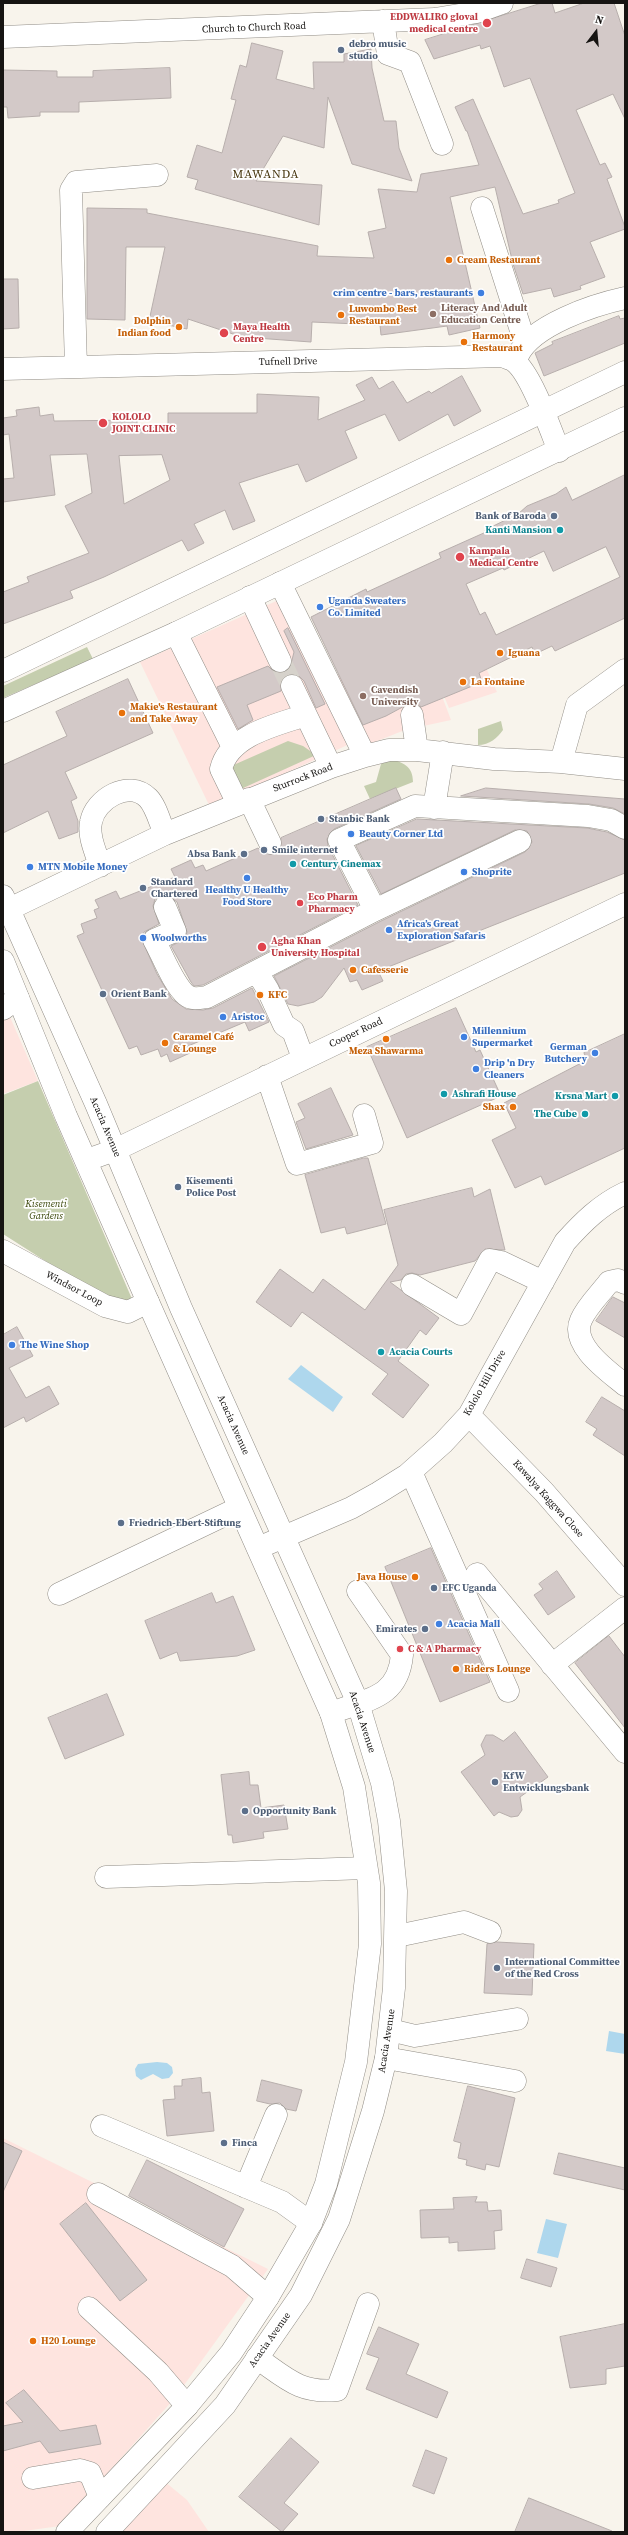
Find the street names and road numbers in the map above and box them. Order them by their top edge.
street label: Church to Church Road [202,20,306,36]
street label: Tufnell Drive [259,355,317,369]
street label: Sturrock Road [271,761,335,795]
street label: Cooper Road [327,1015,385,1051]
street label: Acacia Avenue [87,1095,123,1159]
street label: Windsor Loop [43,1269,105,1309]
street label: Kololo Hill Drive [461,1348,509,1418]
street label: Acacia Avenue [214,1393,252,1457]
street label: Kawalya Kaggwa Close [510,1458,586,1540]
street label: Acacia Avenue [346,1689,378,1755]
street label: Acacia Avenue [376,2008,398,2074]
street label: Acacia Avenue [247,2310,293,2370]

